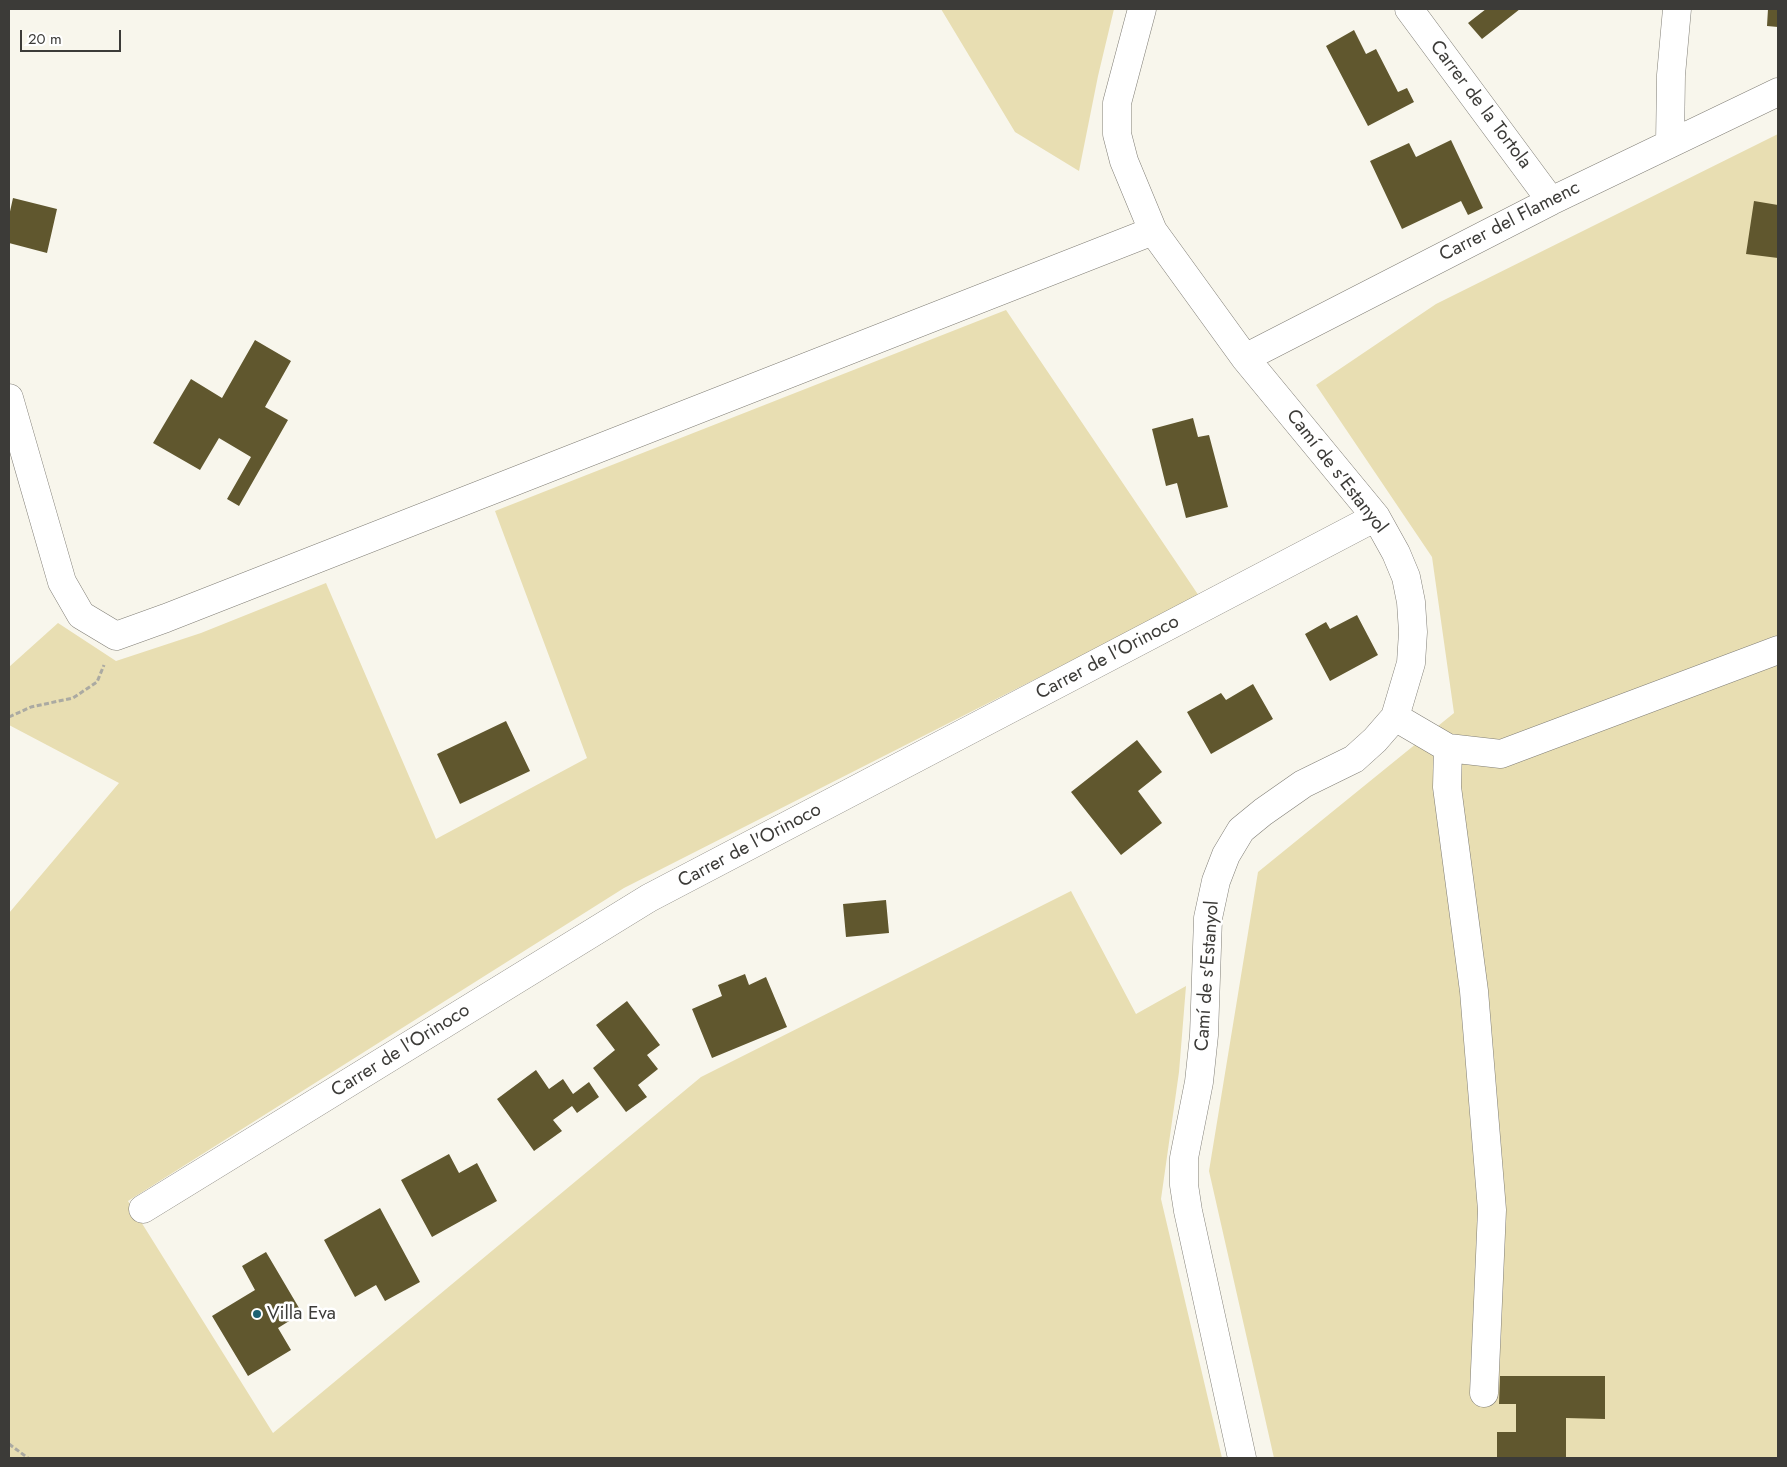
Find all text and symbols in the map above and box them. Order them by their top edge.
scale bar [22,20,124,52]
text: 20 m [28,28,62,50]
street label: Carrer de la Tortola [1424,36,1536,174]
street label: Carrer del Flamenc [1436,177,1584,267]
street label: Camí de s'Estanyol [1281,406,1391,538]
street label: Carrer de l'Orinoco [1033,611,1183,705]
street label: Carrer de l'Orinoco [675,799,825,893]
street label: Camí de s'Estanyol [1191,900,1225,1052]
street label: Carrer de l'Orinoco [328,999,474,1103]
place label: Villa Eva [267,1303,336,1325]
marker: Villa Eva [251,1308,263,1320]

